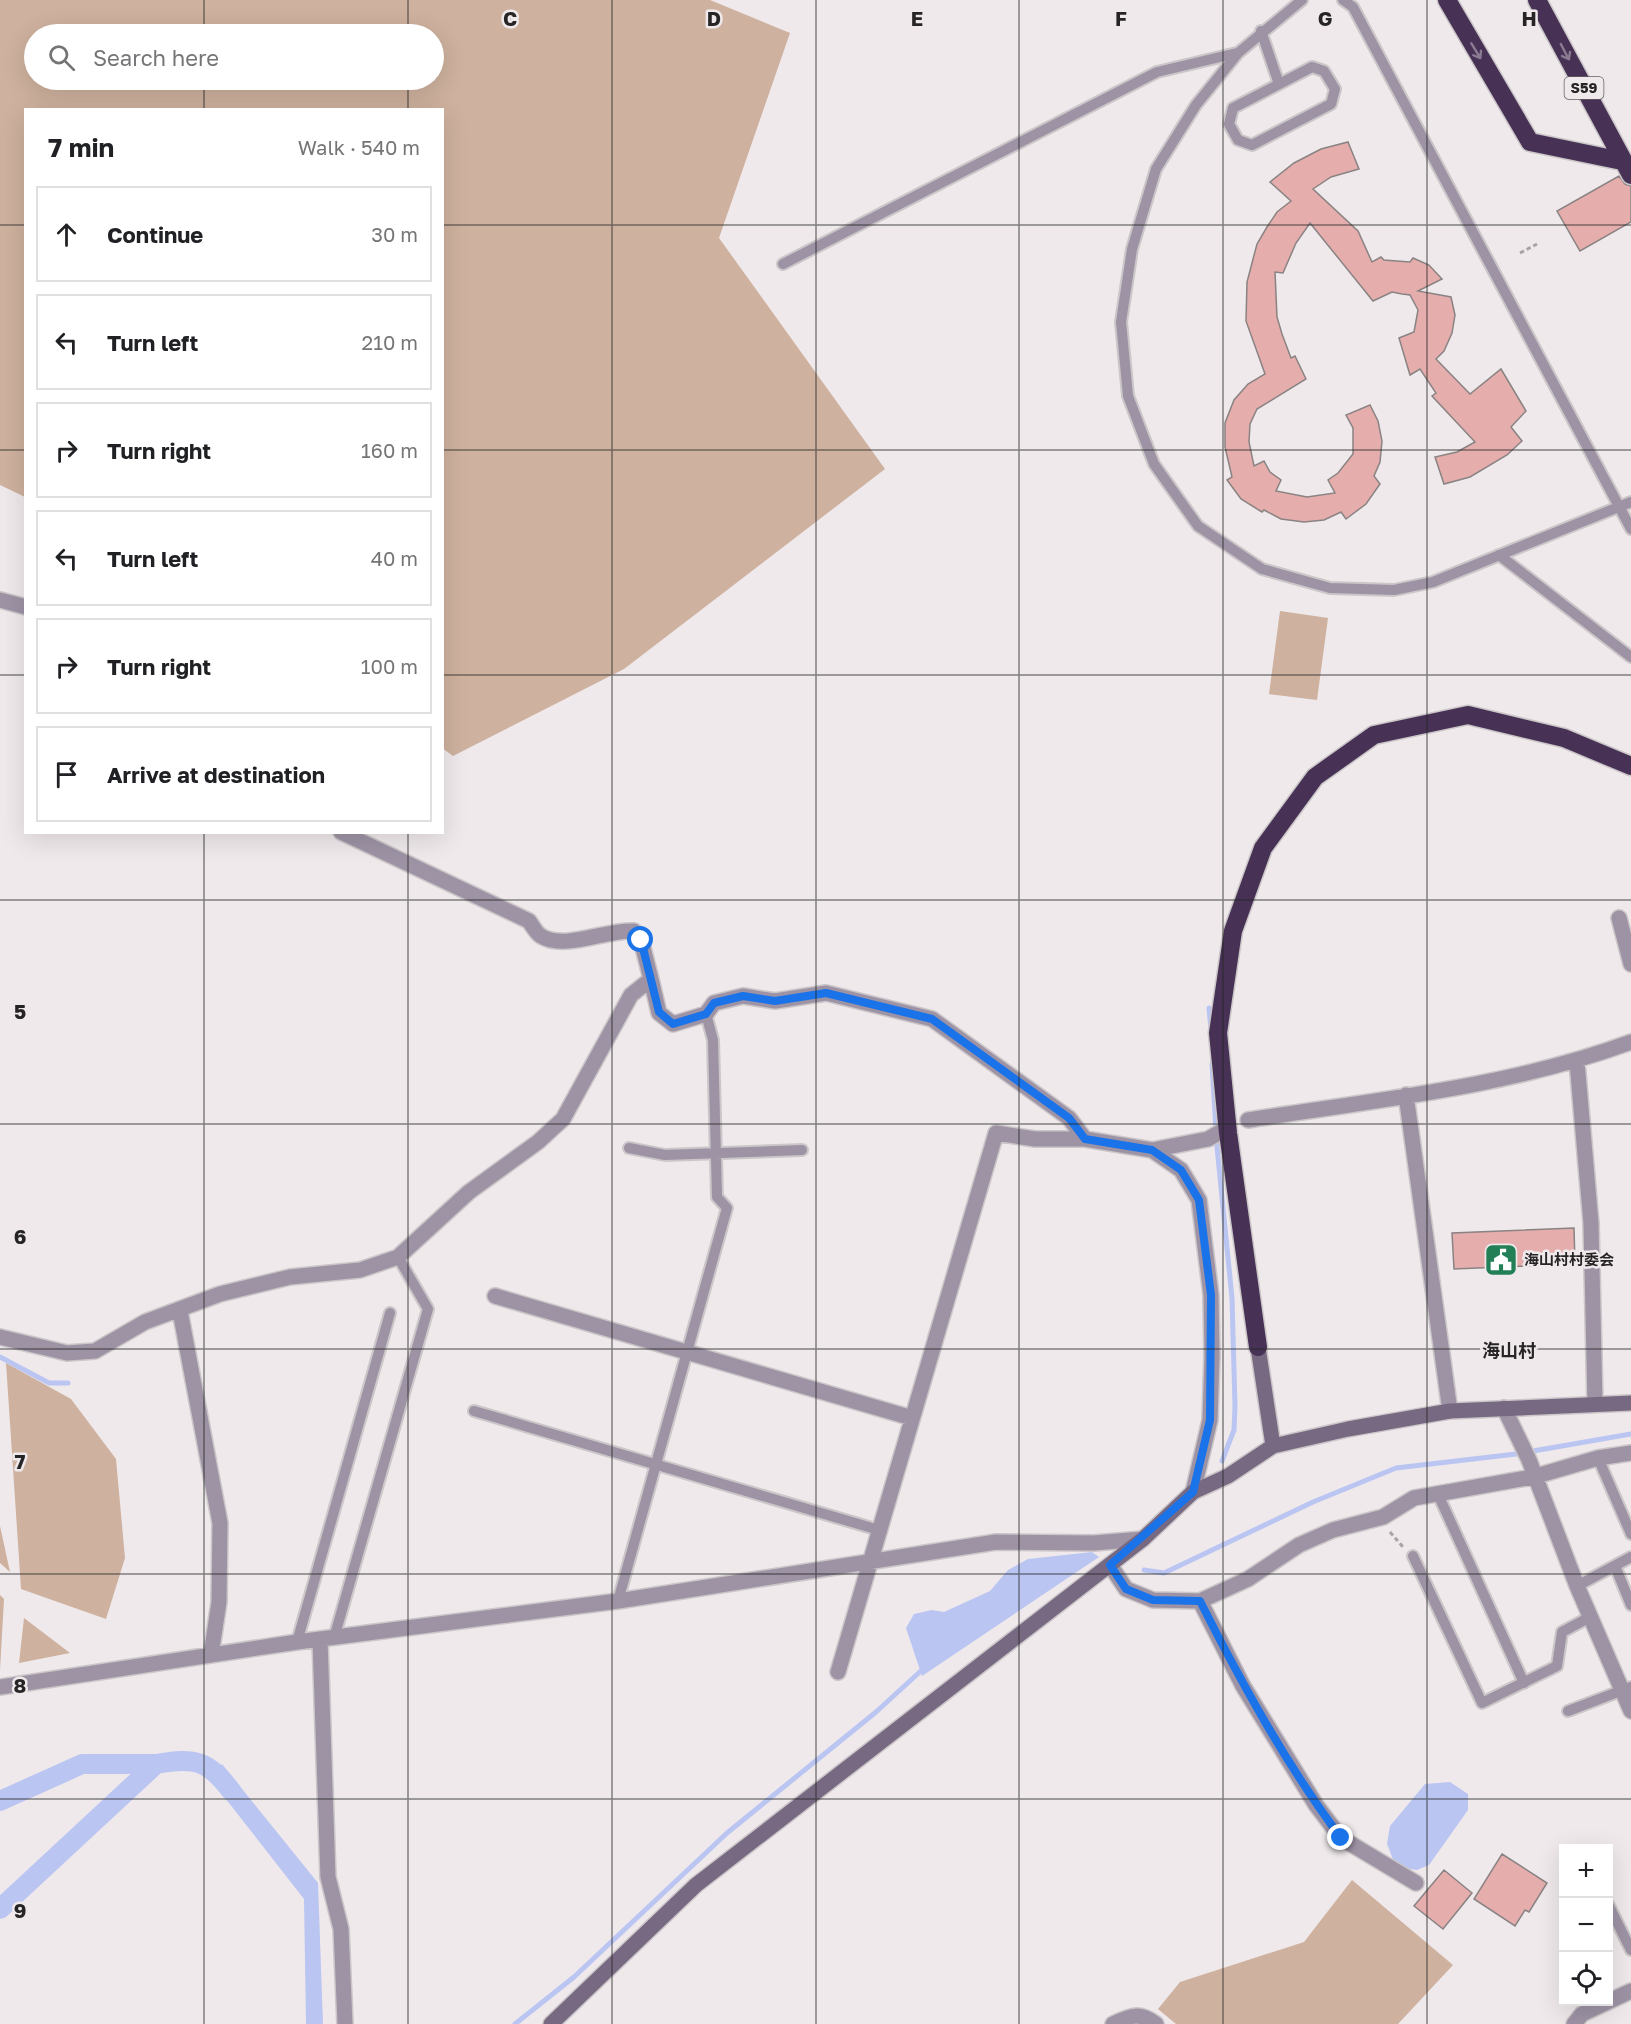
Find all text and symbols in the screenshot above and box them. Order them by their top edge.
text: C [503,6,517,30]
text: D [707,6,721,30]
text: E [911,6,923,30]
text: F [1115,6,1127,30]
text: G [1318,6,1332,30]
text: H [1521,6,1537,30]
search box [24,24,444,90]
icon: search [45,41,78,74]
one-way arrow [1470,42,1482,59]
one-way arrow [1560,42,1571,60]
text: Search here [93,44,219,71]
road number: S59 [1564,77,1604,99]
text: 7 min [48,132,114,163]
text: Walk · 540 m [298,135,420,159]
icon: ahead [50,218,83,251]
text: Continue [107,221,203,248]
text: 30 m [371,222,418,246]
icon: left [50,326,83,359]
text: Turn left [107,329,198,356]
text: 210 m [362,330,418,354]
icon: right [50,434,83,467]
text: Turn right [107,437,211,464]
text: 160 m [361,438,418,462]
icon: left [50,542,83,575]
text: Turn left [107,545,198,572]
text: 40 m [371,546,418,570]
icon: right [50,650,83,683]
text: Turn right [107,653,211,680]
text: 100 m [361,654,418,678]
icon: arrive [50,758,83,791]
text: Arrive at destination [107,761,325,788]
route start [627,926,653,952]
text: 5 [14,999,26,1023]
text: 6 [14,1224,26,1248]
public building icon: 海山村村委会 [1483,1242,1519,1278]
place label: 海山村村委会 [1524,1250,1614,1268]
district label: 海山村 [1482,1339,1536,1361]
text: 7 [15,1449,26,1473]
text: 8 [14,1673,26,1697]
route end [1327,1824,1353,1850]
map controls [1559,1844,1613,2006]
button: + [1559,1844,1613,1898]
text: 9 [14,1898,26,1922]
button: − [1559,1898,1613,1952]
button: locate [1559,1952,1613,2006]

